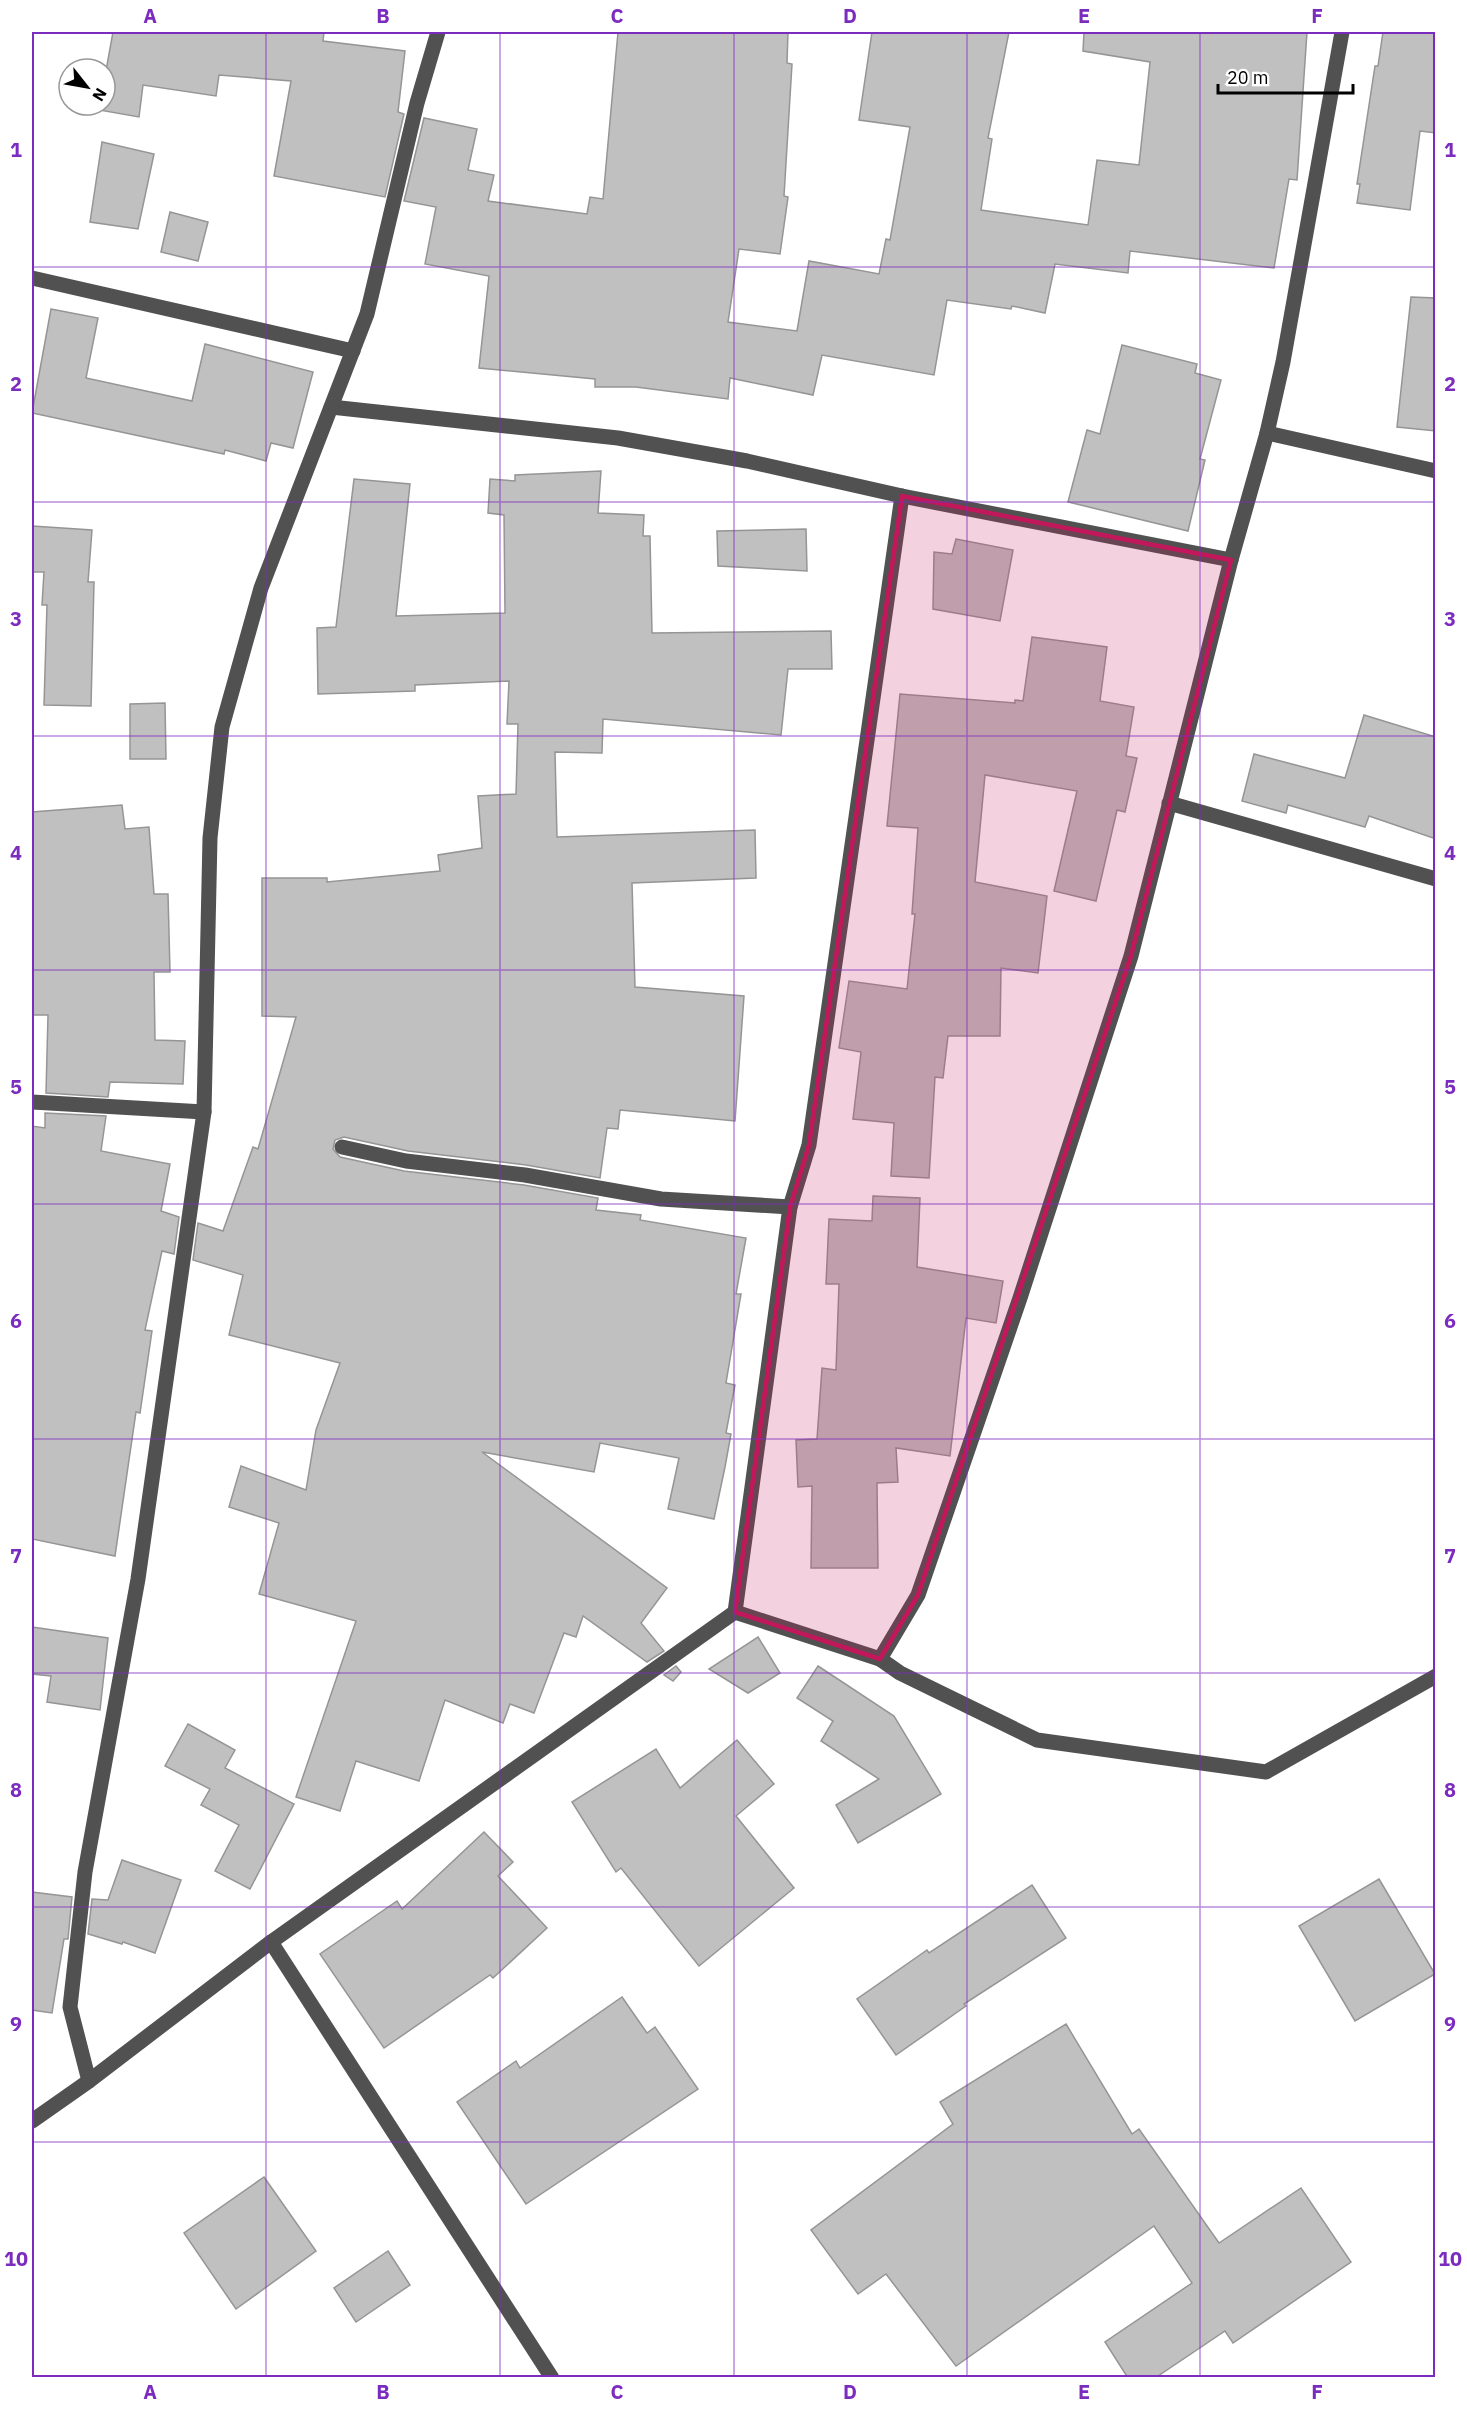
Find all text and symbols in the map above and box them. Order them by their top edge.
text: A [143,2,157,29]
text: B [376,2,390,29]
text: C [610,2,624,29]
text: D [843,2,857,29]
text: E [1078,2,1090,29]
text: F [1311,2,1323,29]
north arrow [57,57,117,117]
scale bar [1218,57,1353,95]
text: 20 m [1227,66,1269,89]
text: N [88,85,111,105]
text: 1 [10,136,22,163]
text: 1 [1444,136,1456,163]
text: 2 [10,370,22,397]
text: 2 [1444,370,1456,397]
text: 3 [10,605,22,632]
text: 3 [1444,605,1456,632]
text: 4 [10,839,22,866]
text: 4 [1444,839,1456,866]
text: 5 [10,1073,22,1100]
text: 5 [1444,1073,1456,1100]
text: 6 [10,1307,22,1334]
text: 6 [1444,1307,1456,1334]
text: 7 [10,1542,22,1569]
text: 7 [1444,1542,1456,1569]
text: 8 [10,1776,22,1803]
text: 8 [1444,1776,1456,1803]
text: 9 [10,2010,22,2037]
text: 9 [1444,2010,1456,2037]
text: 10 [4,2245,28,2272]
text: 10 [1438,2245,1462,2272]
text: A [143,2378,157,2405]
text: B [376,2378,390,2405]
text: C [610,2378,624,2405]
text: D [843,2378,857,2405]
text: E [1078,2378,1090,2405]
text: F [1311,2378,1323,2405]

